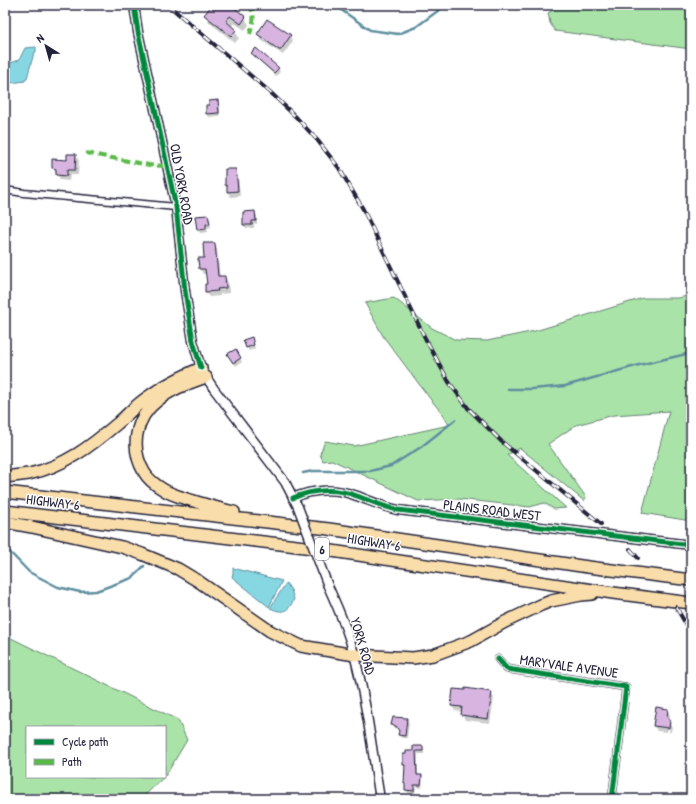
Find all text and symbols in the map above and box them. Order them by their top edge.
north arrow [26,26,66,66]
text: N [33,31,47,45]
street label: OLD YORK ROAD [166,142,199,226]
street label: HIGHWAY 6 [25,489,81,514]
street label: PLAINS ROAD WEST [442,494,542,525]
street label: HIGHWAY 6 [346,528,402,555]
road number: 6 [315,538,329,560]
street label: YORK ROAD [346,615,381,677]
street label: MARYVALE AVENUE [519,649,620,682]
legend [26,726,166,778]
text: Cycle path [62,733,108,750]
text: Path [62,753,82,770]

